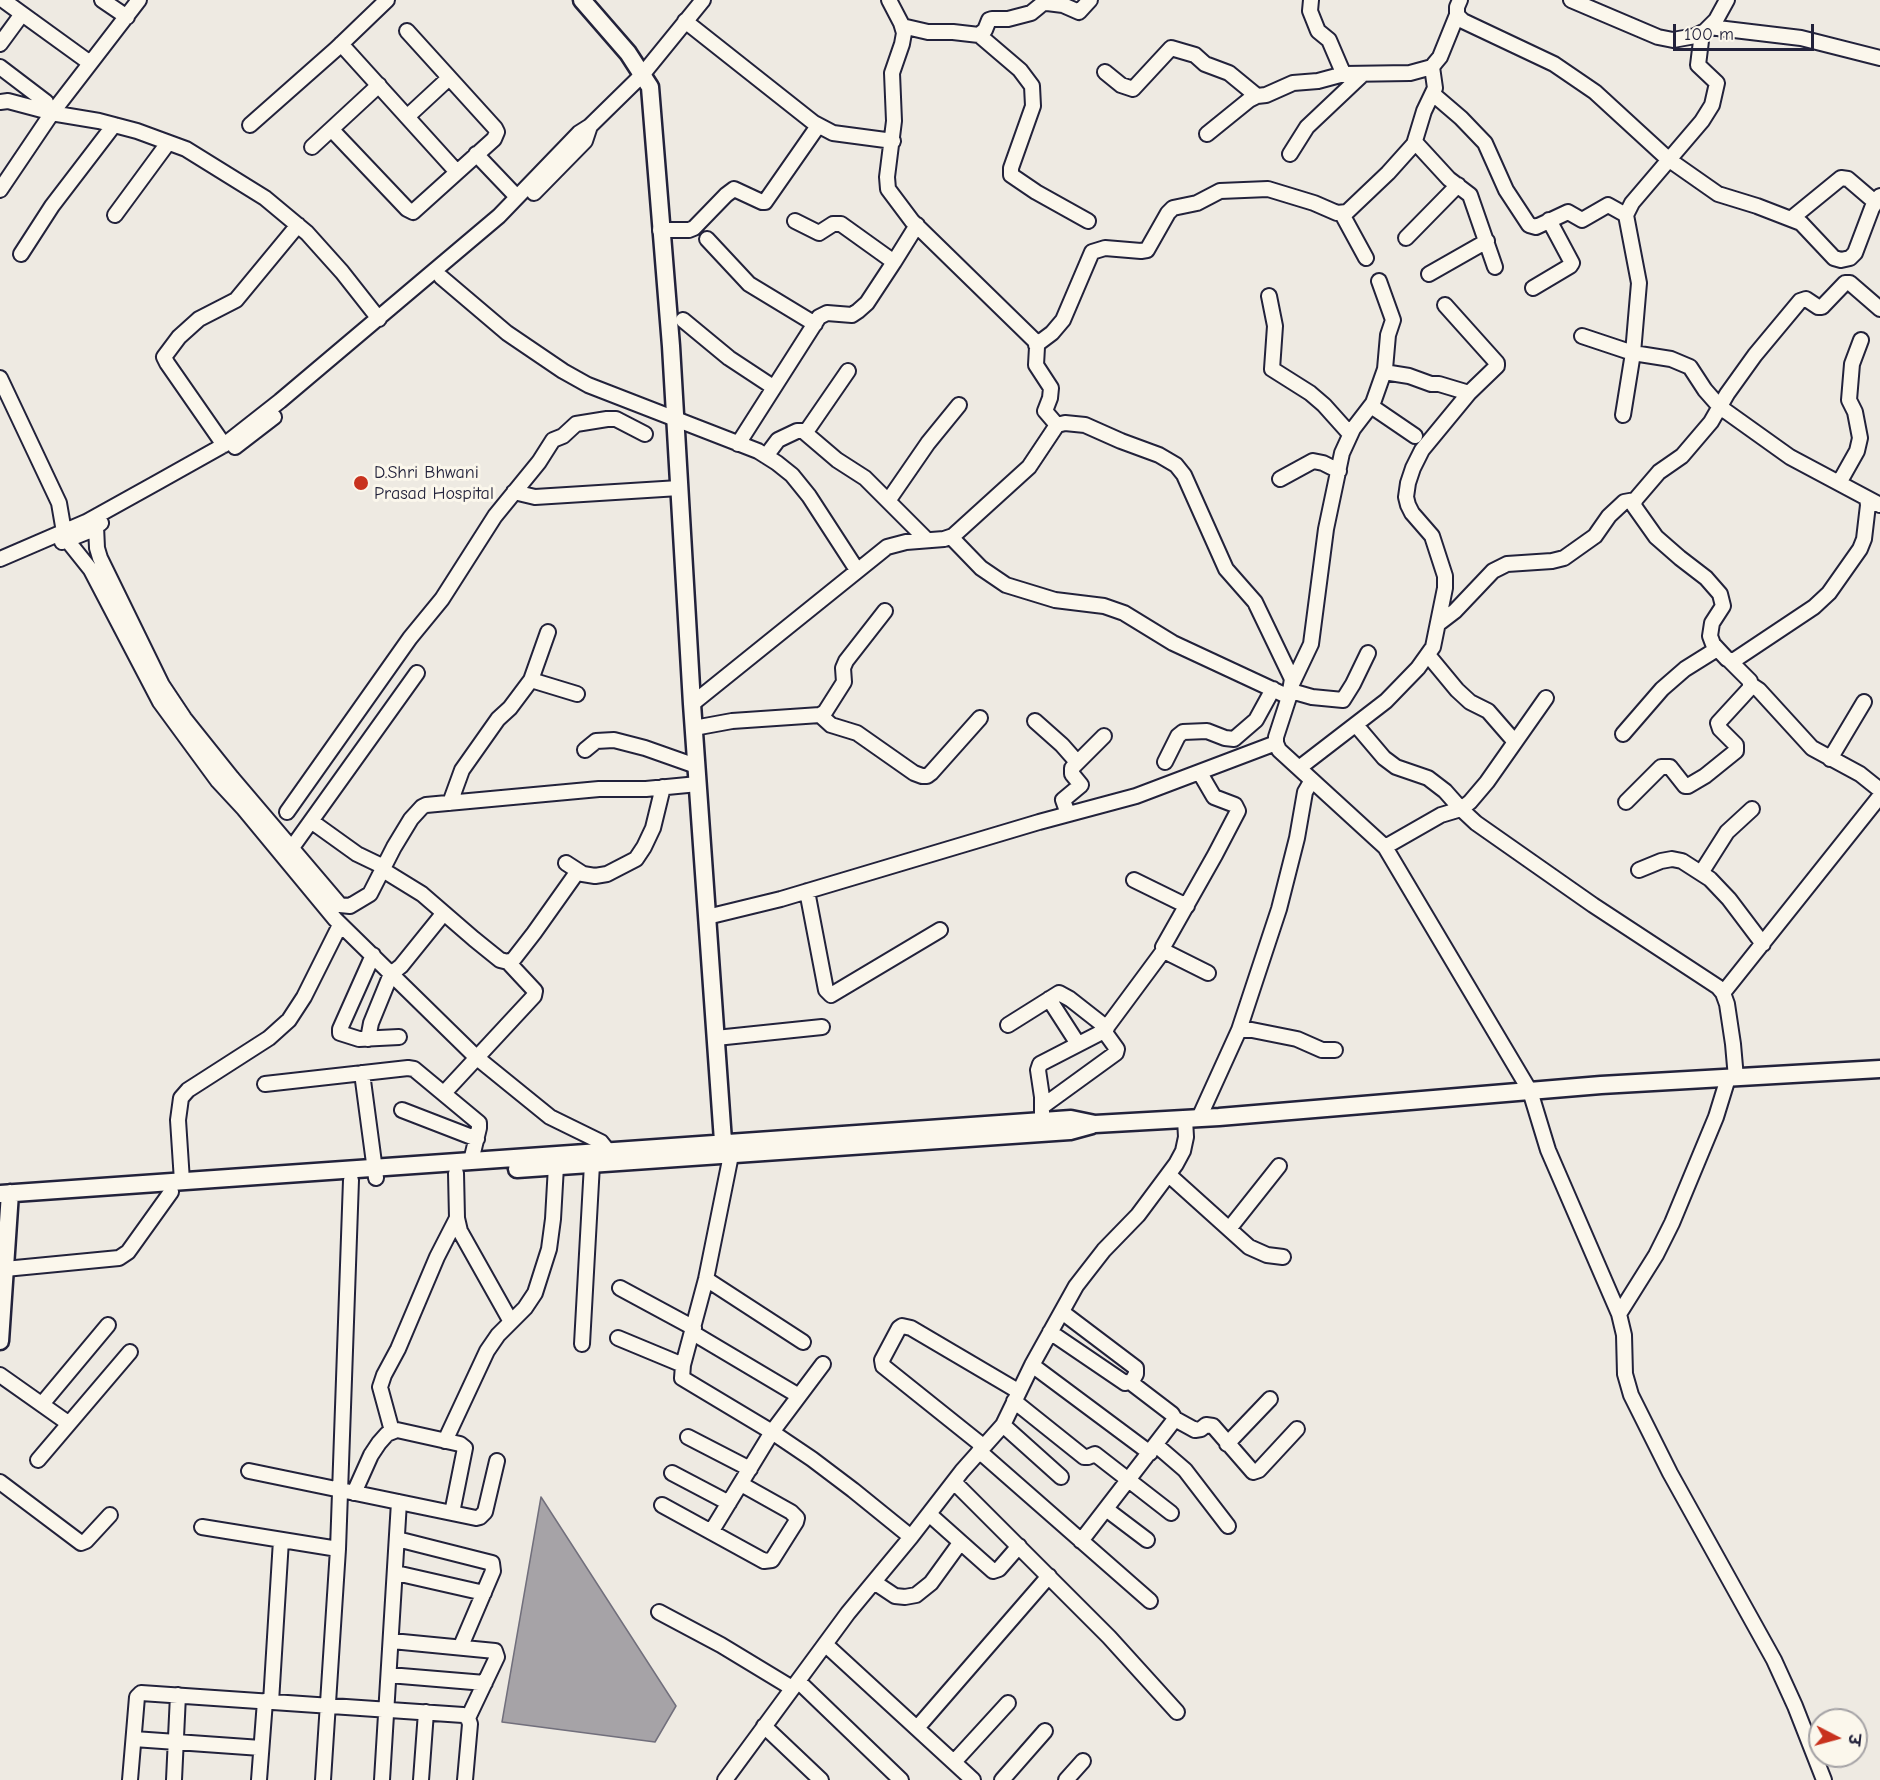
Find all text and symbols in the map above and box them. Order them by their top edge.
scale bar [1676,12,1817,50]
text: 100 m [1684,24,1734,45]
place label: D.Shri Bhwani Prasad Hospital [374,462,494,504]
marker: D.Shri Bhwani Prasad Hospital [352,474,370,492]
north arrow [1808,1708,1868,1768]
text: उ [1844,1733,1863,1746]

